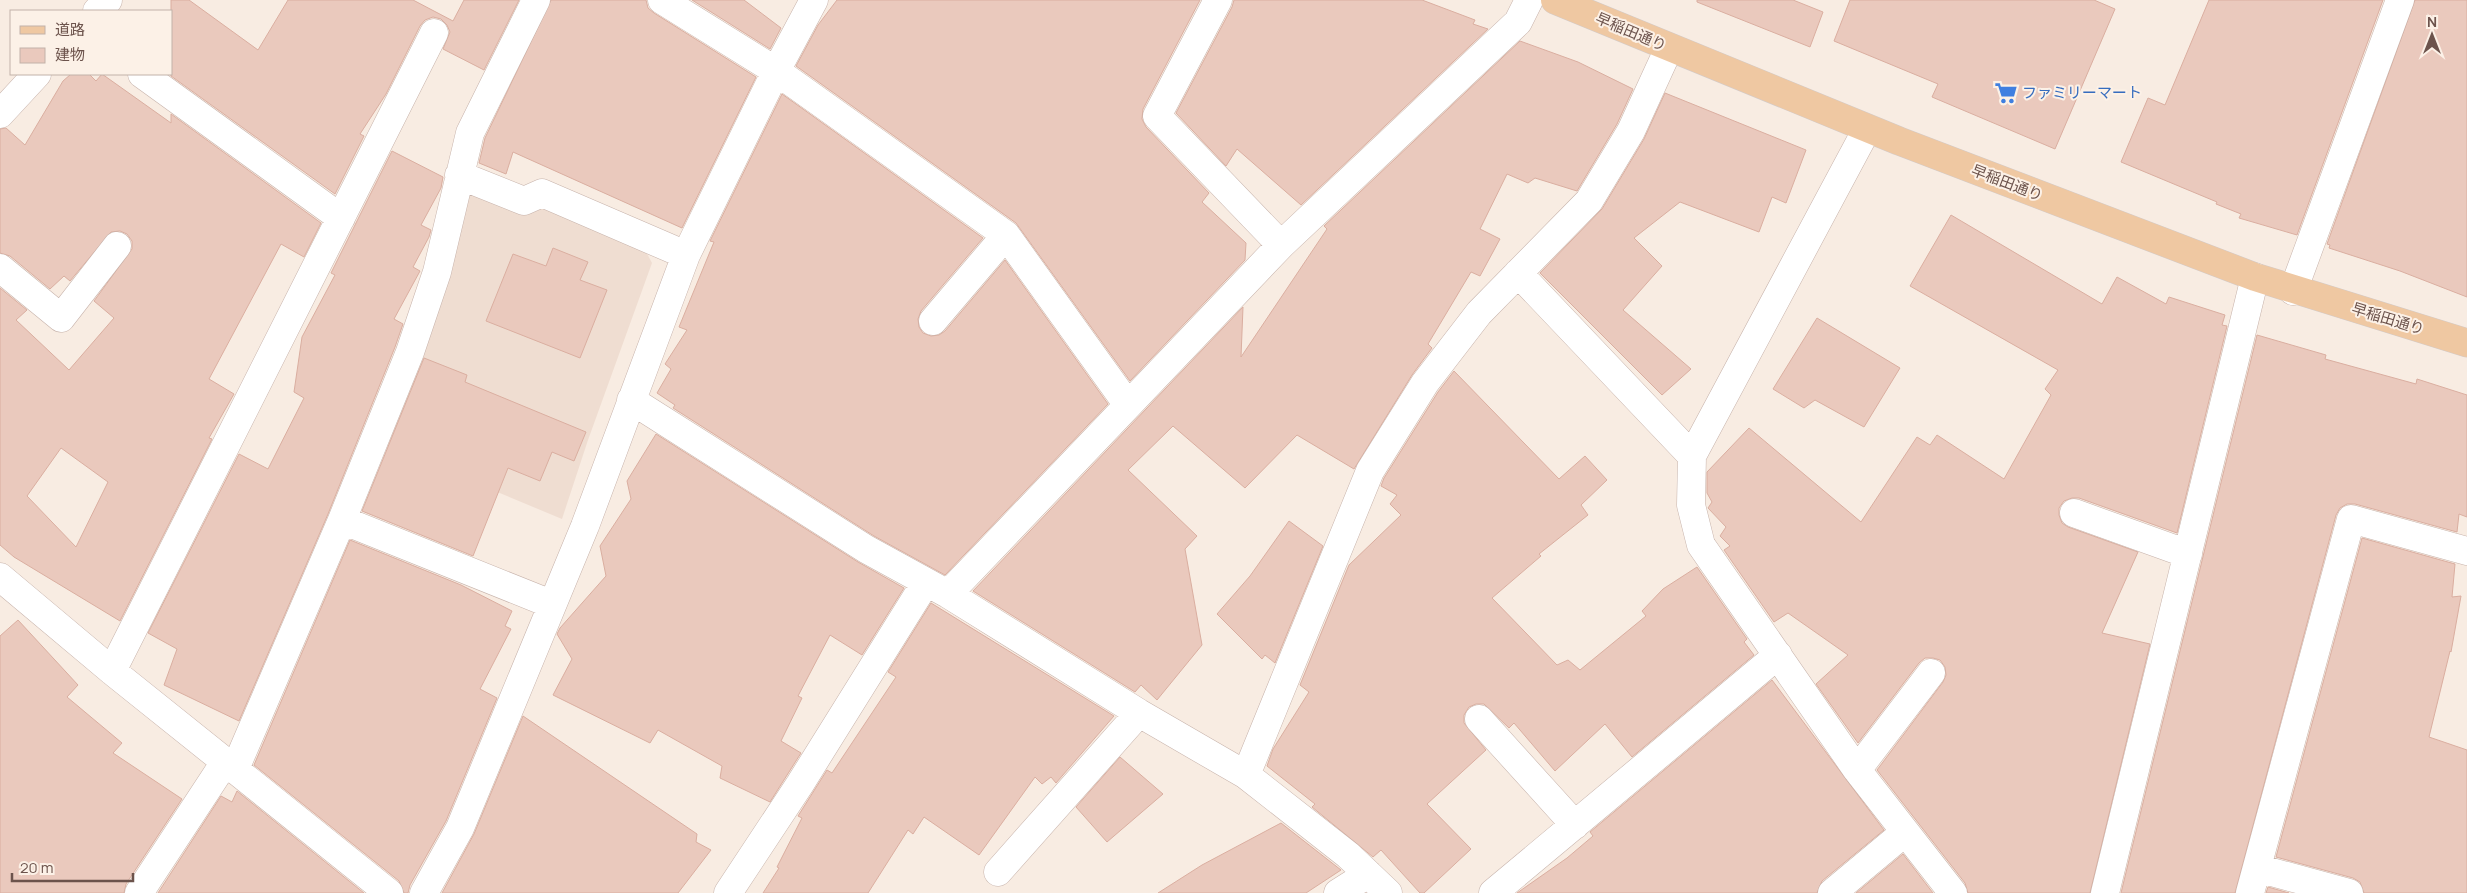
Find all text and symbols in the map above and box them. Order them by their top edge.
street label: 早稲田通り [1593,7,1670,56]
legend [10,10,172,75]
north arrow [2407,10,2457,60]
text: N [2427,12,2437,31]
text: 道路 [55,19,85,40]
text: 建物 [55,44,85,65]
supermarket icon: ファミリーマート [1993,80,2019,106]
place label: ファミリーマート [2022,82,2142,103]
street label: 早稲田通り [1968,159,2046,206]
street label: 早稲田通り [2349,298,2427,340]
scale bar [12,850,134,882]
text: 20 m [20,857,53,878]

